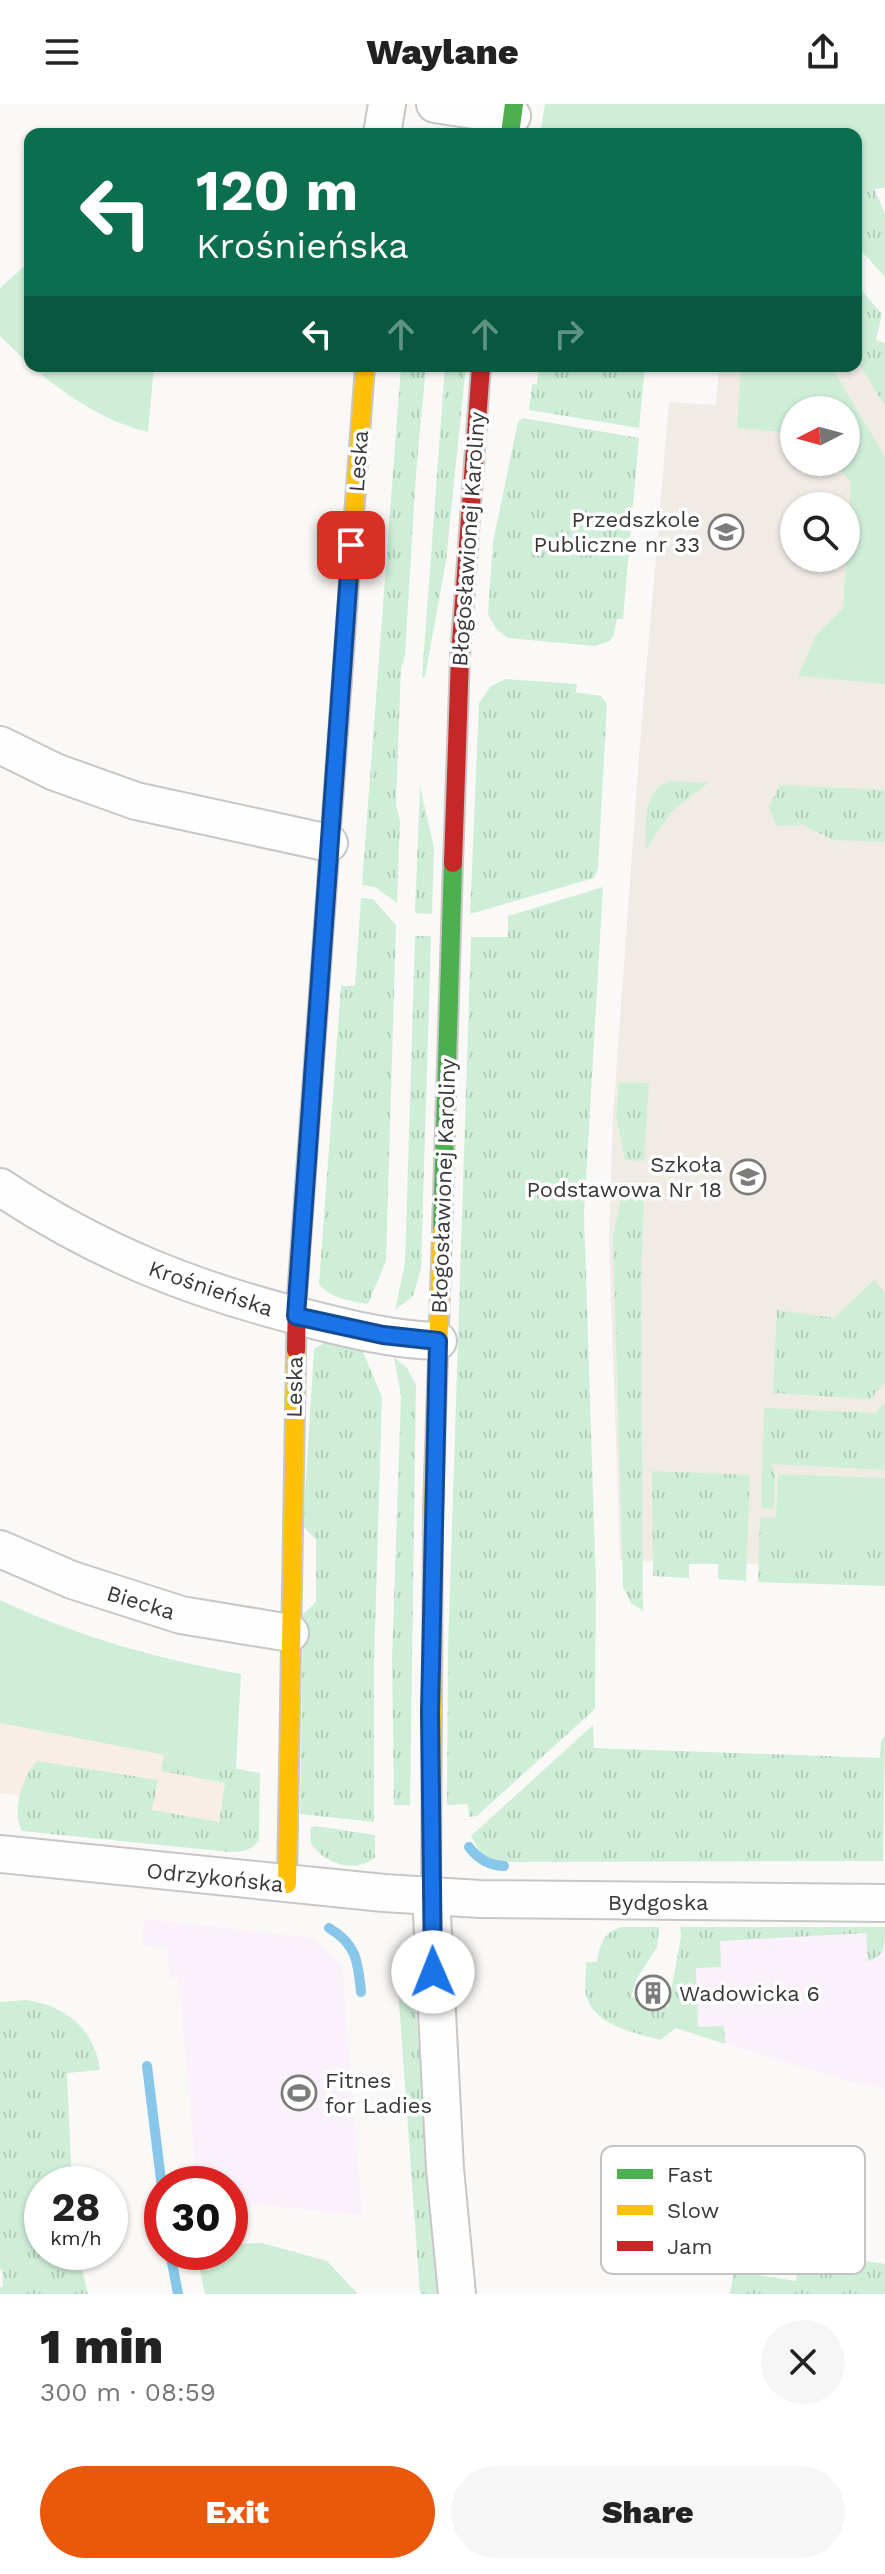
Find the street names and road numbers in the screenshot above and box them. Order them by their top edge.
street label: Błogosławionej Karoliny [447,410,490,667]
street label: Leska [344,429,373,493]
street label: Błogosławionej Karoliny [427,1057,460,1314]
street label: Krośnieńska [145,1256,276,1321]
street label: Leska [281,1356,308,1418]
street label: Biecka [104,1580,178,1625]
street label: Odrzykońska [145,1858,285,1897]
street label: Bydgoska [608,1890,708,1915]

